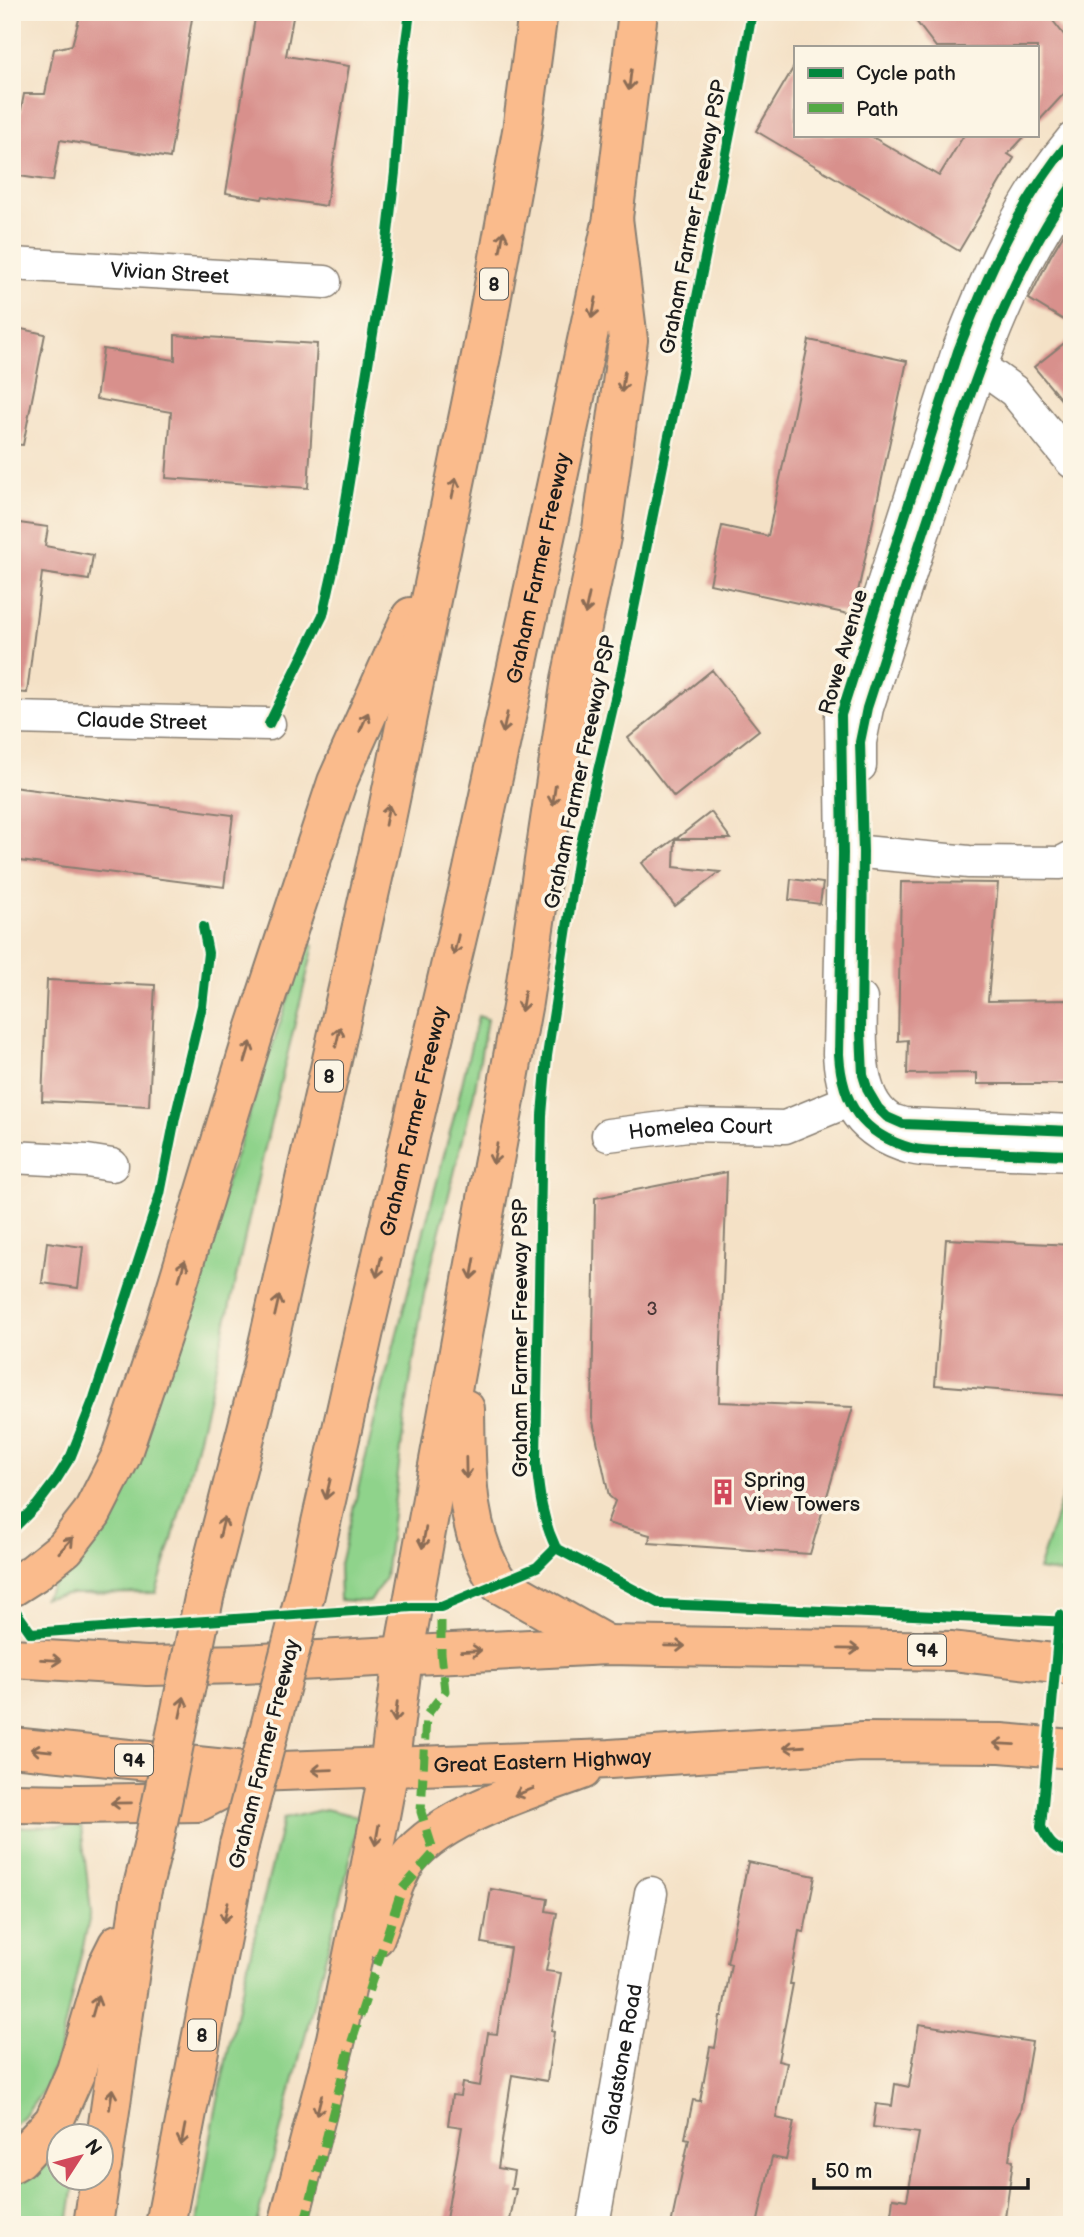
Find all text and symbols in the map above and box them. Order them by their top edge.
legend [794,46,1038,136]
text: Cycle path [856,61,956,86]
one-way arrow [623,68,636,91]
street label: Graham Farmer Freeway PSP [655,78,732,356]
text: Path [856,97,898,122]
one-way arrow [496,230,509,253]
street label: Vivian Street [110,258,230,289]
road number: 8 [480,268,508,300]
one-way arrow [586,296,600,319]
one-way arrow [616,371,629,393]
street label: Graham Farmer Freeway [502,450,576,686]
one-way arrow [447,477,461,500]
street label: Rowe Avenue [814,587,873,718]
one-way arrow [579,592,593,615]
street label: Graham Farmer Freeway PSP [539,633,622,911]
street label: Claude Street [76,708,208,736]
one-way arrow [498,711,512,734]
one-way arrow [358,712,371,734]
one-way arrow [547,783,560,806]
one-way arrow [381,804,395,827]
one-way arrow [449,933,462,955]
one-way arrow [516,989,529,1012]
street label: Graham Farmer Freeway [375,1003,453,1239]
one-way arrow [332,1026,346,1049]
one-way arrow [242,1042,255,1064]
road number: 8 [315,1060,343,1092]
street label: Homelea Court [627,1113,773,1145]
one-way arrow [487,1142,501,1165]
street label: Graham Farmer Freeway PSP [508,1198,533,1478]
one-way arrow [372,1256,385,1278]
one-way arrow [466,1257,480,1280]
one-way arrow [177,1259,190,1281]
one-way arrow [270,1295,284,1318]
house number: 3 [646,1299,658,1320]
one-way arrow [459,1456,473,1479]
place label: Spring View Towers [744,1468,860,1517]
one-way arrow [321,1477,335,1500]
building icon: Spring View Towers [708,1477,738,1507]
one-way arrow [216,1516,229,1539]
one-way arrow [417,1526,430,1549]
one-way arrow [57,1537,74,1554]
road number: 94 [908,1634,946,1666]
street label: Graham Farmer Freeway [224,1636,305,1871]
one-way arrow [663,1640,686,1653]
one-way arrow [837,1642,860,1656]
one-way arrow [459,1645,482,1658]
one-way arrow [40,1653,63,1666]
one-way arrow [175,1696,189,1719]
one-way arrow [389,1700,402,1723]
one-way arrow [993,1737,1015,1750]
one-way arrow [783,1741,806,1754]
one-way arrow [30,1743,53,1756]
road number: 94 [115,1744,153,1776]
street label: Great Eastern Highway [433,1744,653,1778]
one-way arrow [311,1764,334,1777]
one-way arrow [513,1787,535,1800]
one-way arrow [109,1797,132,1810]
one-way arrow [369,1823,383,1846]
one-way arrow [218,1900,232,1923]
street label: Gladstone Road [597,1982,648,2137]
one-way arrow [90,1995,103,2017]
road number: 8 [188,2020,216,2050]
one-way arrow [105,2088,118,2111]
one-way arrow [312,2093,325,2116]
north arrow [46,2122,116,2192]
one-way arrow [175,2123,189,2146]
text: N [79,2135,106,2160]
scale bar [814,2146,1028,2190]
text: 50 m [825,2159,872,2184]

